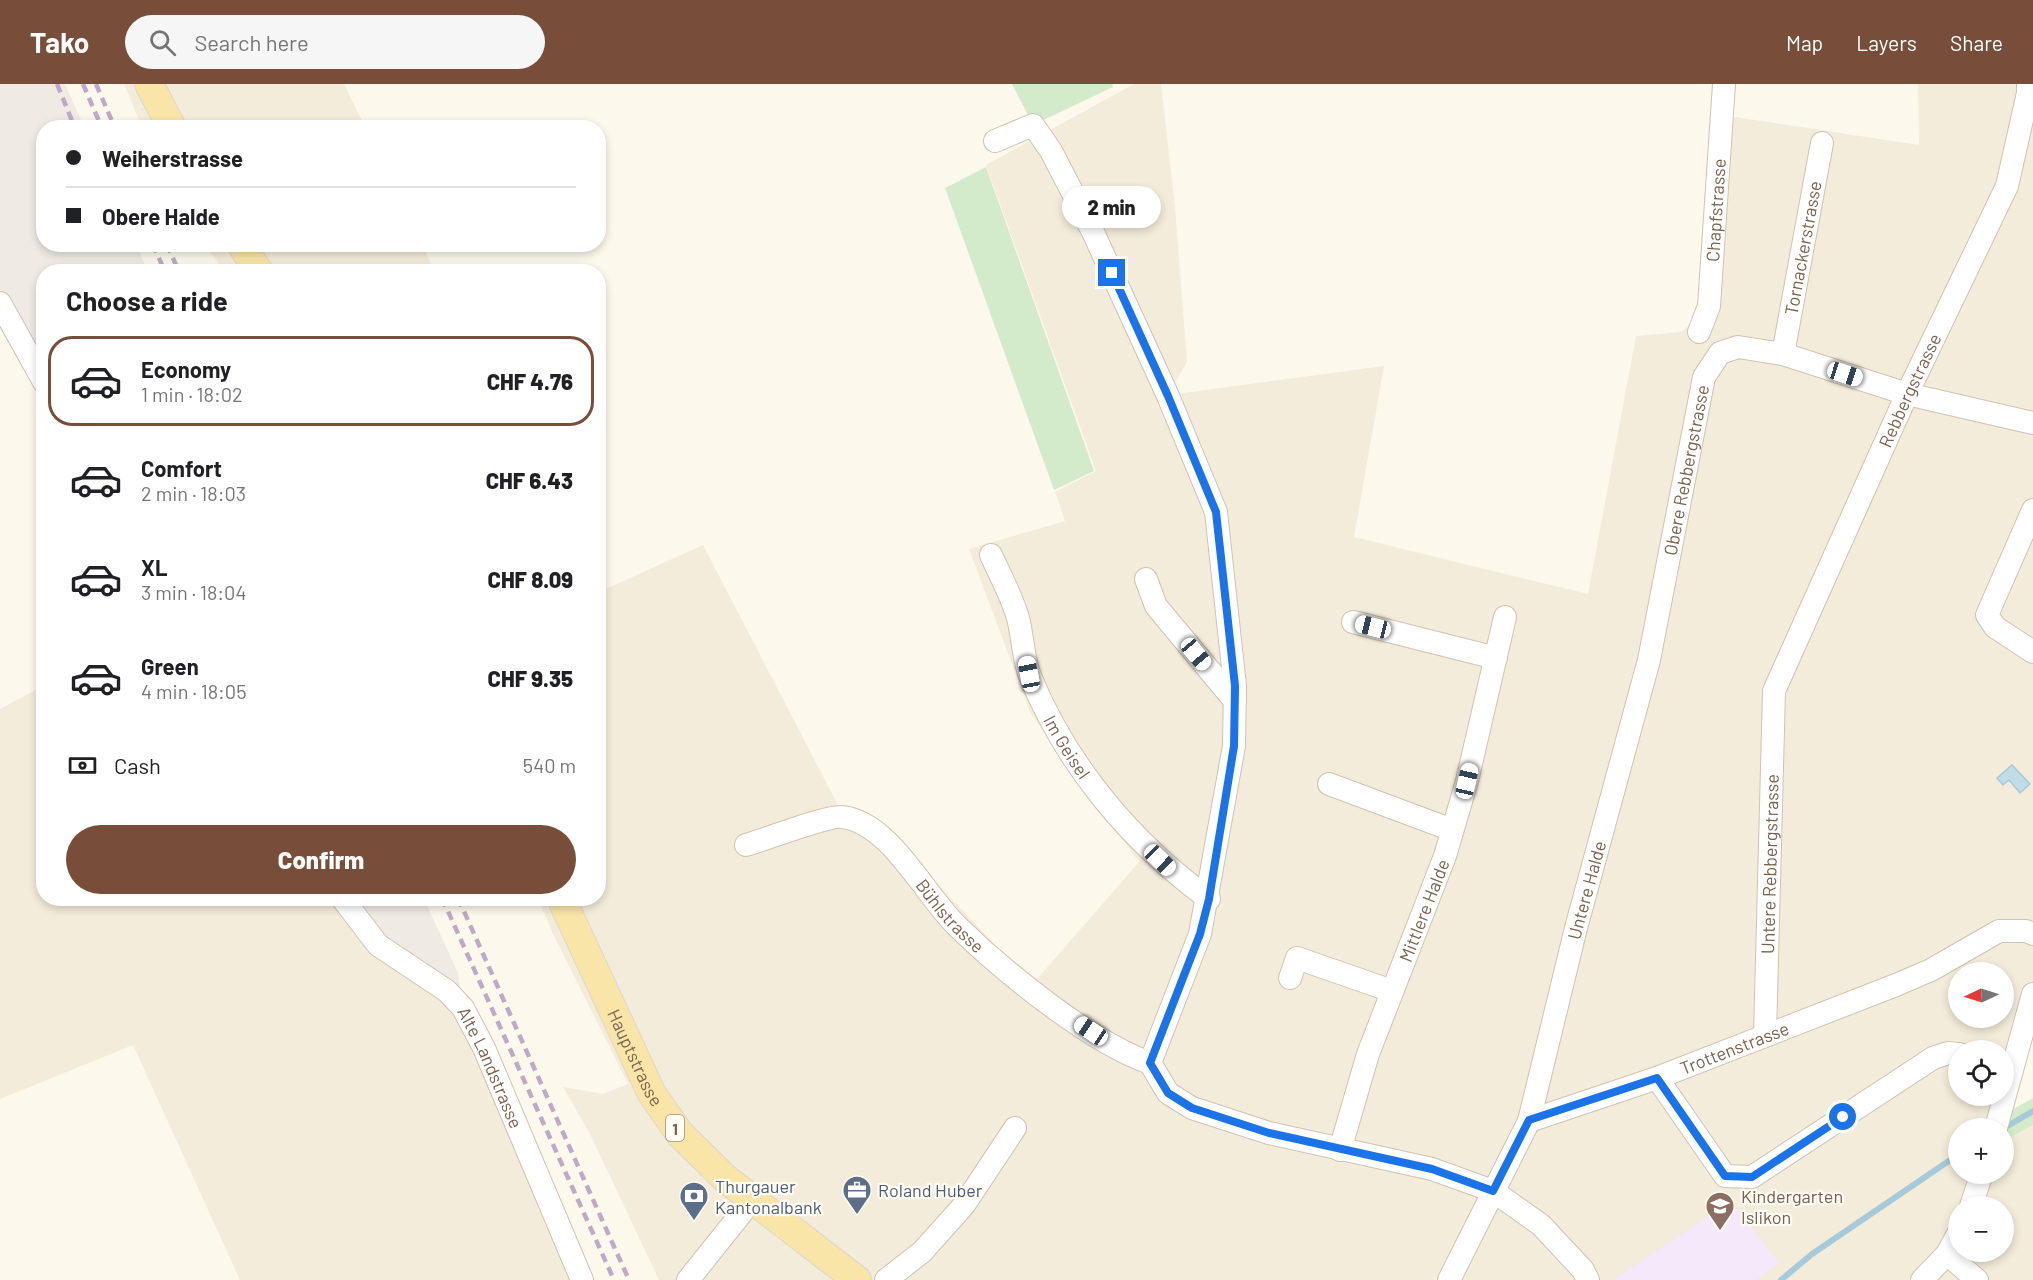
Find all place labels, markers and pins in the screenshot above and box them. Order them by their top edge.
office icon: Roland Huber [841,1174,873,1216]
place label: Thurgauer Kantonalbank [715,1175,822,1218]
place label: Roland Huber [878,1179,983,1201]
bank icon: Thurgauer Kantonalbank [678,1180,710,1222]
place label: Kindergarten Islikon [1741,1185,1843,1228]
school or university icon: Kindergarten Islikon [1704,1190,1736,1232]

